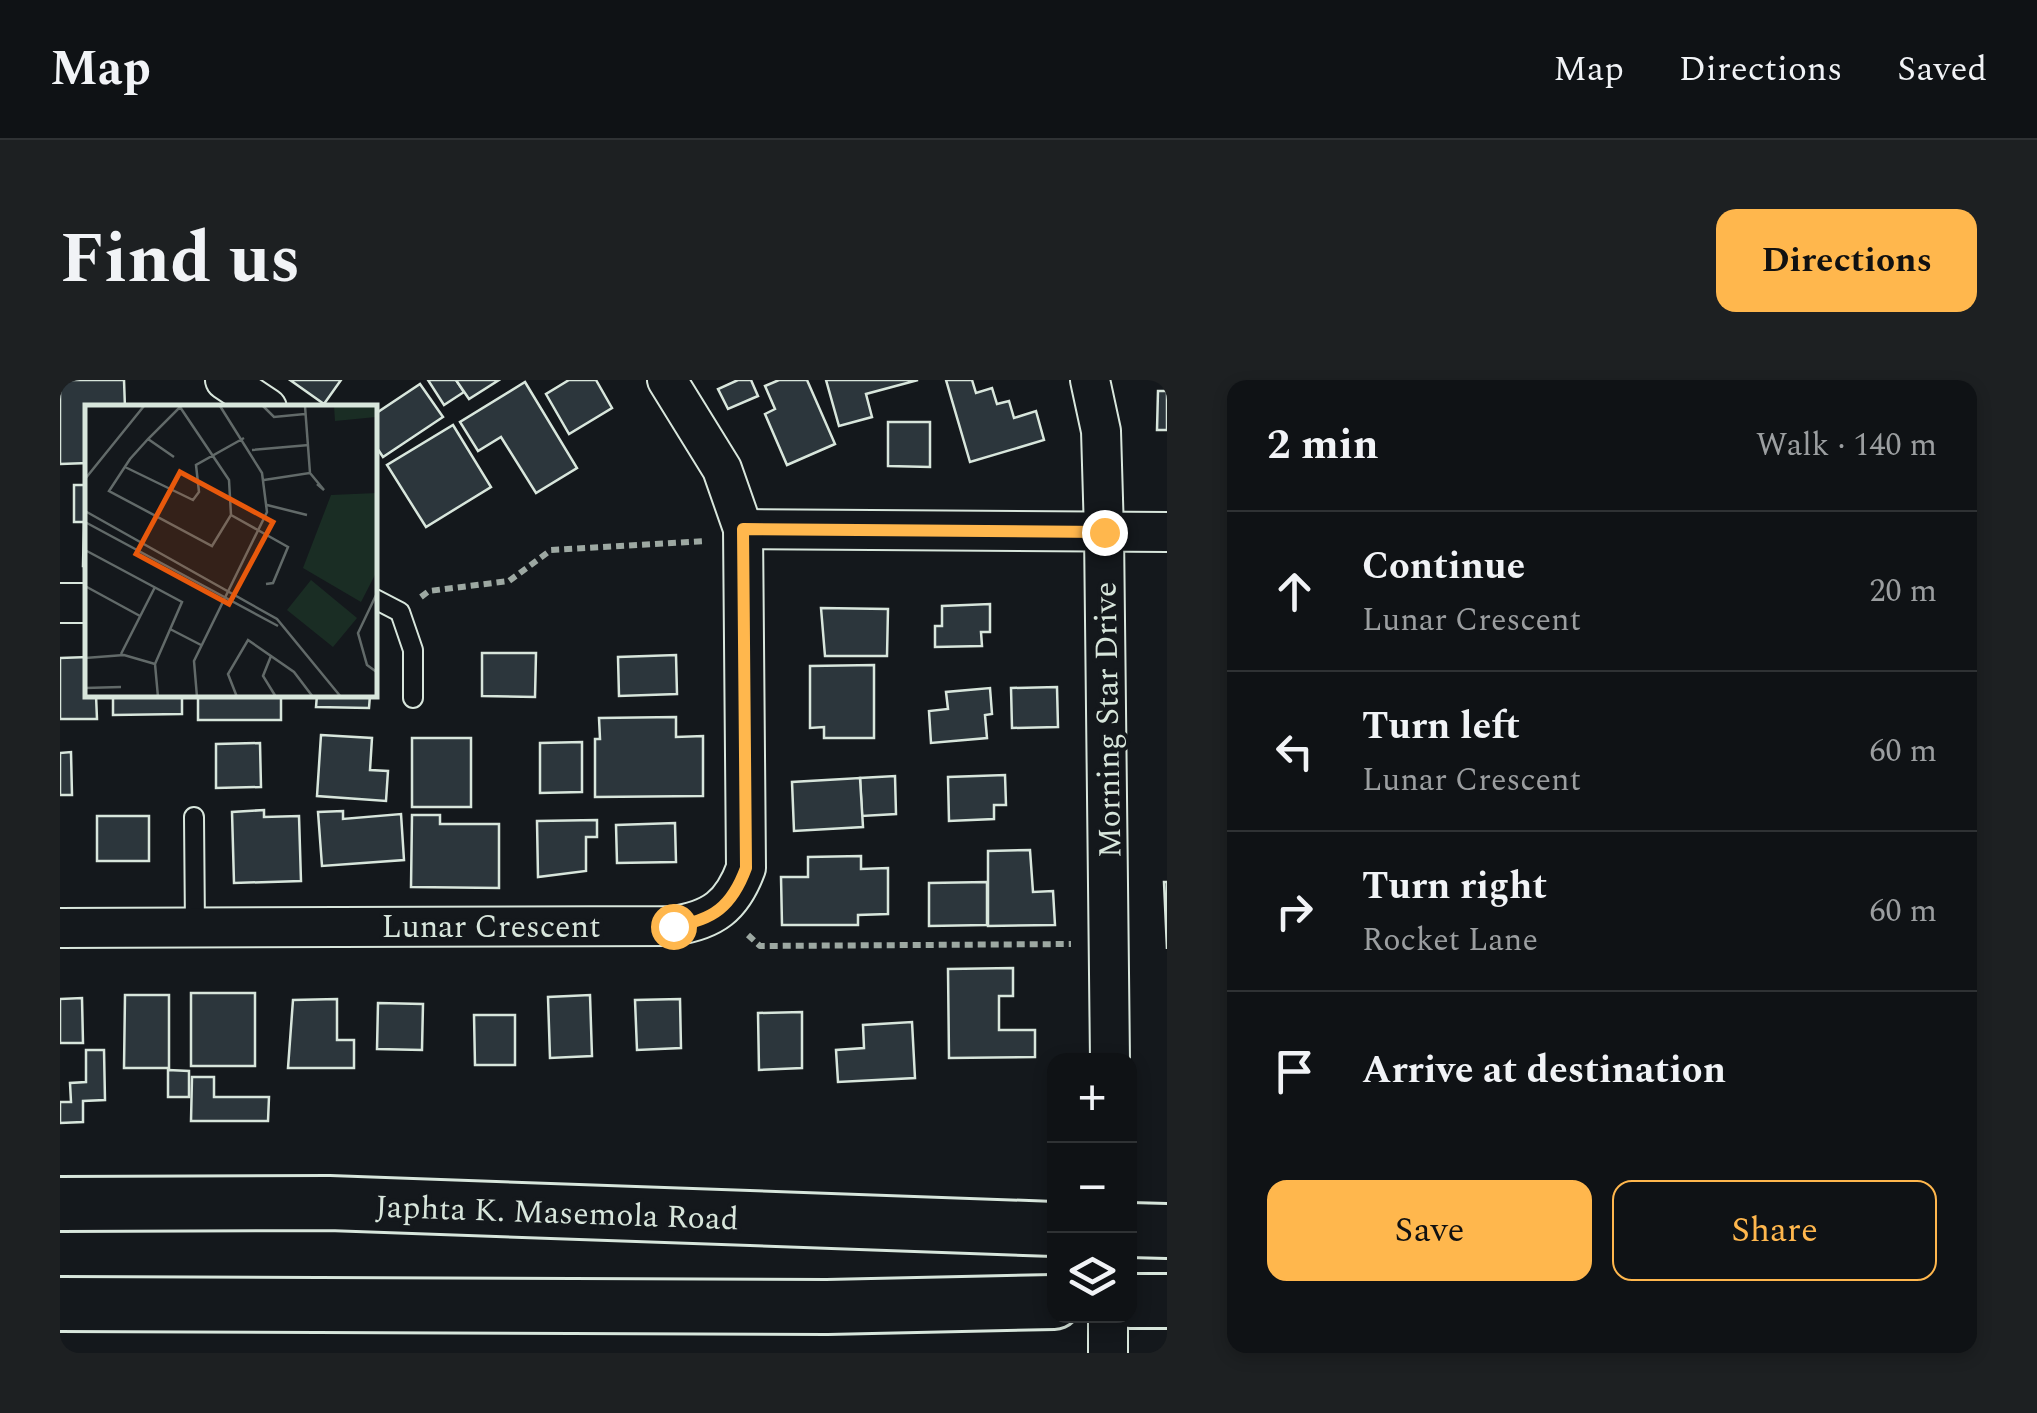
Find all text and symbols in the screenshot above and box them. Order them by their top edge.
text: Map [50,33,151,106]
text: Map [1553,43,1624,96]
text: Directions [1679,43,1842,96]
text: Saved [1897,43,1987,96]
text: Find us [60,207,301,313]
button: Directions [1716,209,1977,312]
inset map [85,405,378,698]
text: 2 min [1267,414,1379,477]
text: Walk · 140 m [1756,421,1937,470]
route end [1082,510,1128,556]
text: Continue [1362,538,1525,596]
icon: ahead [1267,564,1322,619]
text: 20 m [1869,567,1937,616]
street label: Morning Star Drive [1082,581,1135,859]
text: Lunar Crescent [1362,596,1581,645]
text: Turn left [1362,698,1520,756]
icon: left [1267,724,1322,779]
text: 60 m [1869,727,1937,776]
text: Lunar Crescent [1362,756,1581,805]
text: Turn right [1362,858,1547,916]
icon: right [1267,884,1322,939]
text: 60 m [1869,887,1937,936]
street label: Lunar Crescent [381,903,601,952]
route start [651,904,697,950]
text: Rocket Lane [1362,916,1538,965]
text: Arrive at destination [1362,1042,1726,1100]
icon: arrive [1267,1044,1322,1099]
map controls [1047,1053,1137,1323]
button: + [1047,1053,1137,1143]
button: − [1047,1143,1137,1233]
button: Save [1267,1180,1592,1281]
button: Share [1612,1180,1937,1281]
street label: Japhta K. Masemola Road [374,1183,739,1244]
button: layers [1047,1233,1137,1323]

